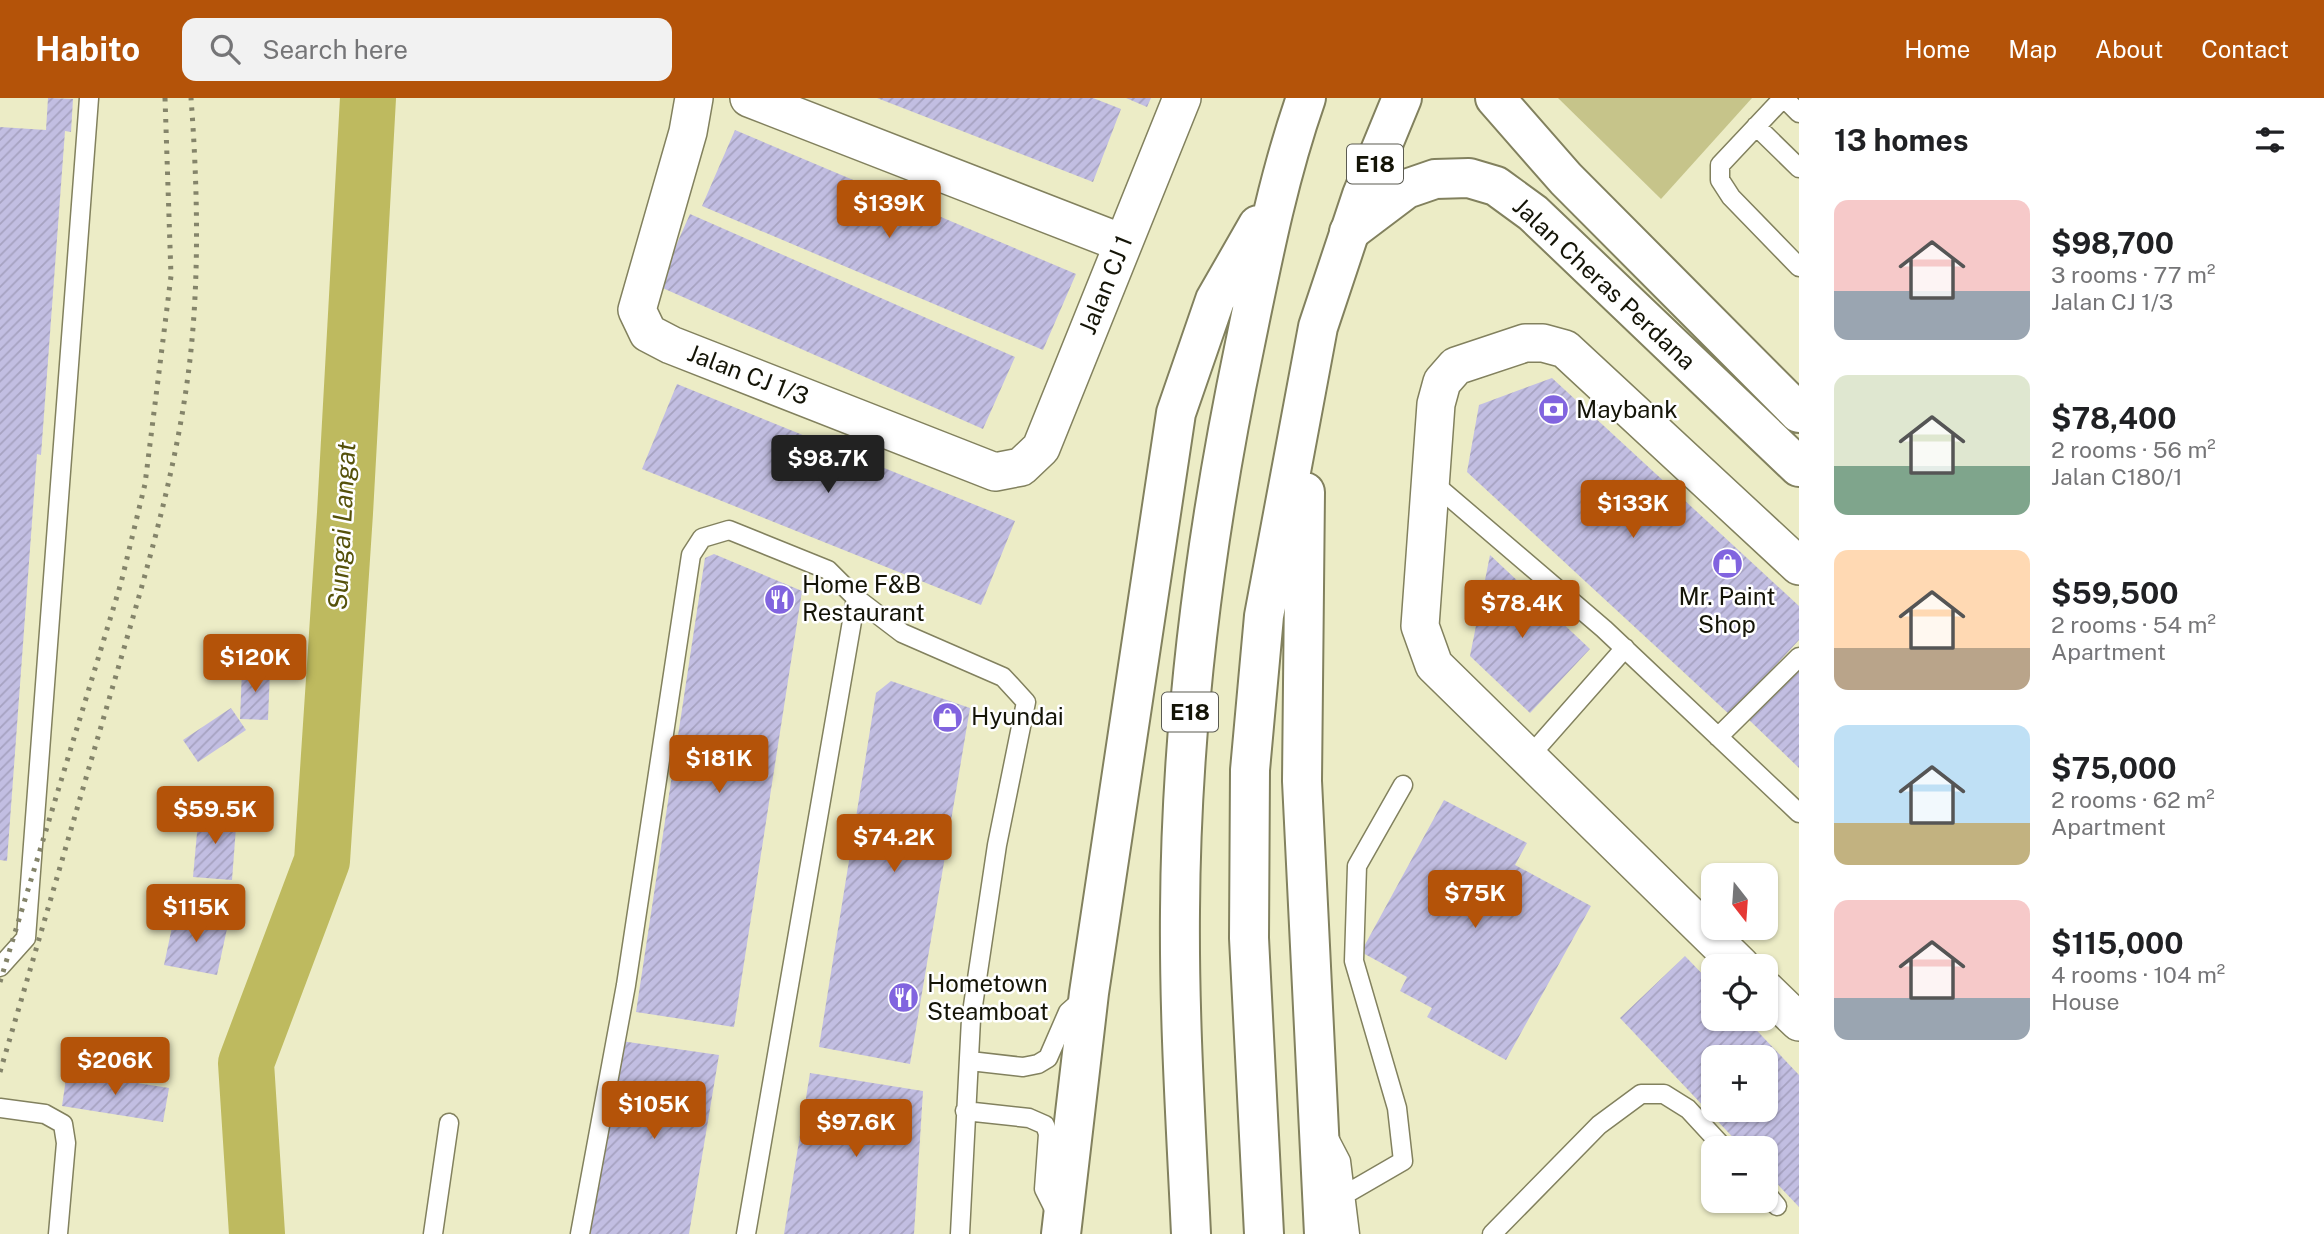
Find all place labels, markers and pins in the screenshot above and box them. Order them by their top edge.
pin: $139K [840,180,938,240]
bank icon: Maybank [1536,393,1570,427]
place label: Maybank [1576,395,1678,423]
pin: $98.7K [771,436,885,495]
pin: $133K [1584,480,1682,540]
shop icon: Mr. Paint Shop [1710,546,1744,580]
place label: Home F&B Restaurant [802,570,925,626]
pin: $78.4K [1465,580,1579,640]
restaurant icon: Home F&B Restaurant [762,582,796,616]
place label: Mr. Paint Shop [1678,582,1776,638]
pin: $120K [206,634,304,694]
shop icon: Hyundai [931,700,965,734]
place label: Hyundai [971,702,1064,730]
pin: $181K [670,736,768,795]
pin: $59.5K [158,786,272,846]
pin: $74.2K [837,814,951,874]
pin: $75K [1434,870,1516,930]
pin: $115K [147,884,245,944]
place label: Hometown Steamboat [927,969,1049,1025]
restaurant icon: Hometown Steamboat [887,981,921,1015]
pin: $206K [66,1038,164,1097]
pin: $105K [605,1082,703,1141]
pin: $97.6K [799,1100,913,1159]

